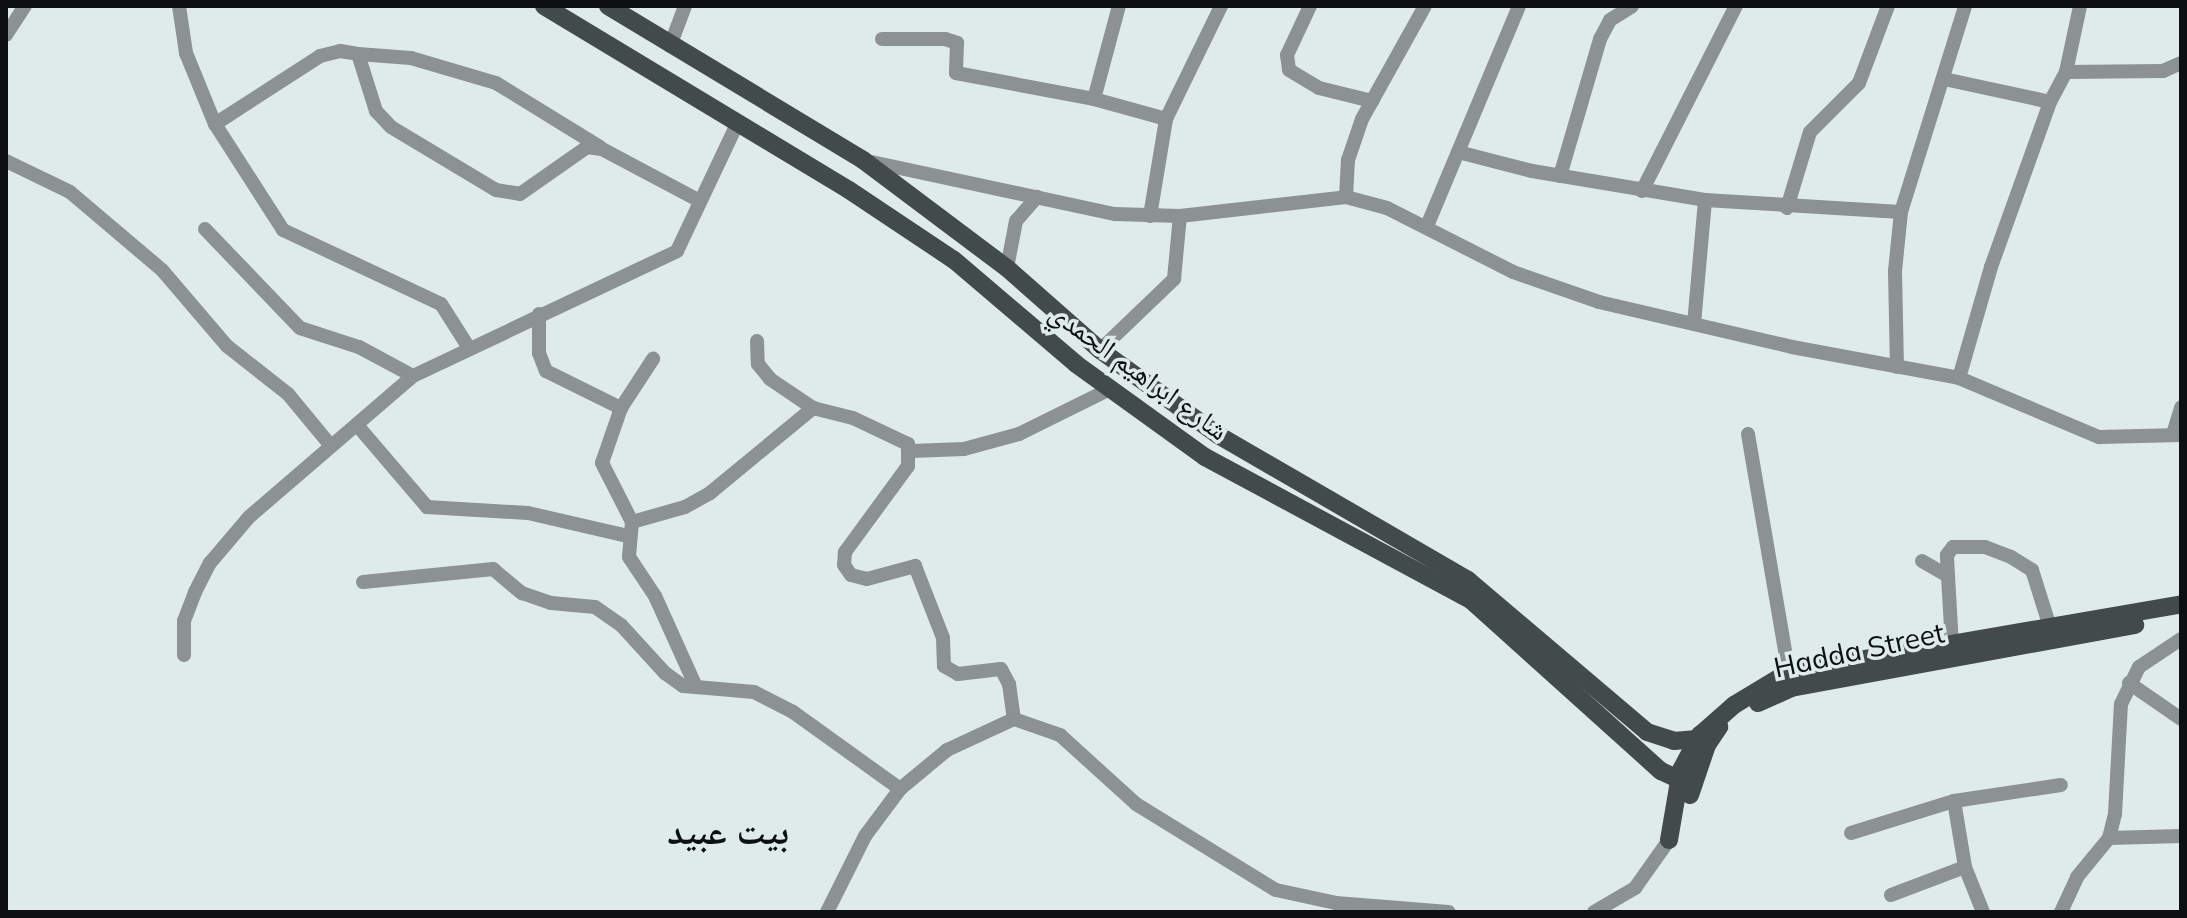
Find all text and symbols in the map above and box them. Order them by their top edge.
street label: شارع ابراهيم الحمدي [1043,295,1235,447]
street label: Hadda Street [1771,616,1947,684]
district label: بيت عبيد [667,809,789,853]

